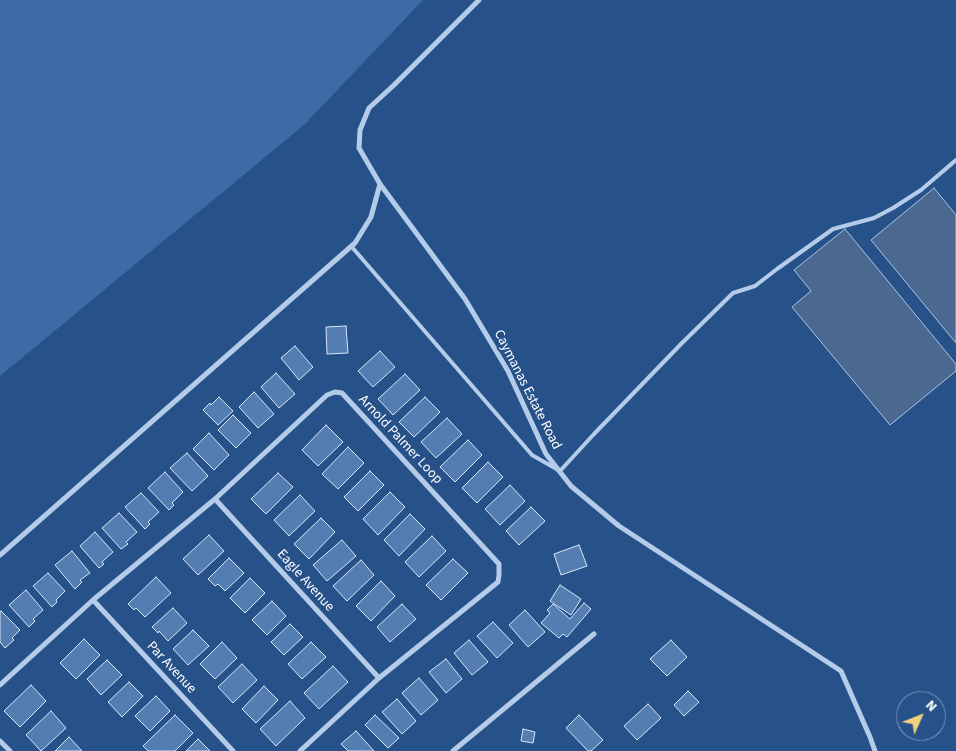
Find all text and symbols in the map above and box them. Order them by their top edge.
street label: Caymanas Estate Road [490,327,564,453]
street label: Arnold Palmer Loop [354,392,446,488]
street label: Eagle Avenue [273,546,337,616]
street label: Par Avenue [143,638,199,698]
north arrow [896,691,946,741]
text: N [921,696,941,717]

